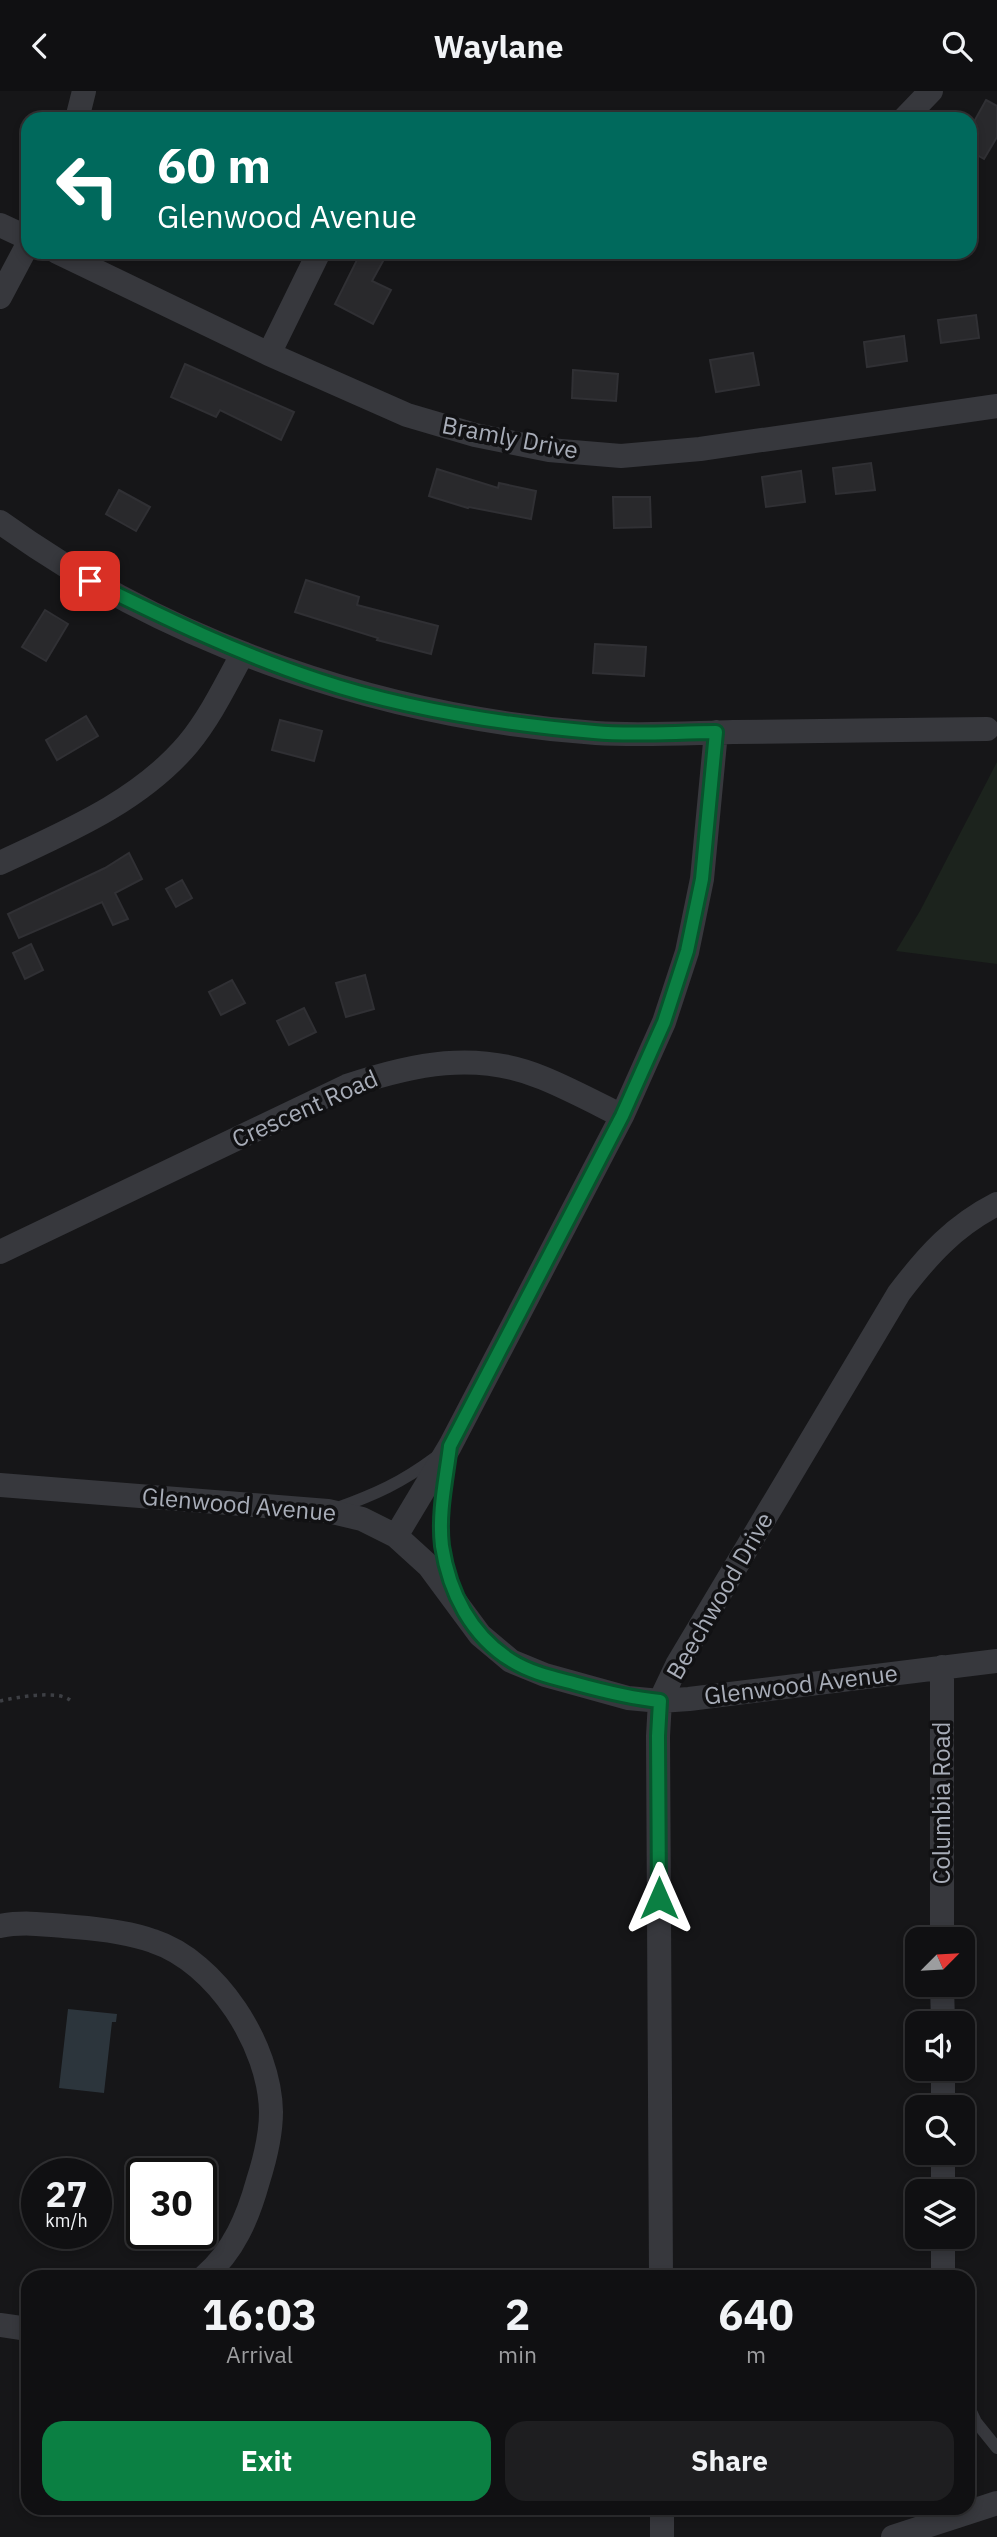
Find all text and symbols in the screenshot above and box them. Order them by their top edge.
text: Waylane [433,25,564,67]
icon: back [21,27,59,65]
icon: search [938,27,976,65]
text: 60 m [157,133,271,196]
icon: left [42,140,133,231]
text: Glenwood Avenue [157,195,417,237]
street label: Bramly Drive [440,408,581,466]
pin [60,551,120,611]
icon: arrive [71,562,109,600]
street label: Crescent Road [227,1062,383,1155]
street label: Glenwood Avenue [141,1480,338,1528]
street label: Beechwood Drive [658,1506,780,1685]
street label: Glenwood Avenue [702,1656,900,1712]
street label: Columbia Road [925,1721,957,1885]
position arrow [622,1861,696,1935]
north arrow [905,1927,975,1997]
map controls [905,1927,975,2249]
button: sound [905,2011,975,2081]
button: search [905,2095,975,2165]
speed limit sign: 30 [126,2158,217,2249]
text: 27 [45,2171,88,2217]
button: layers [905,2179,975,2249]
text: km/h [45,2209,88,2232]
text: 16:03 [202,2287,317,2342]
text: 2 [505,2287,530,2342]
text: 640 [718,2287,794,2342]
text: Arrival [226,2339,293,2369]
text: min [498,2339,537,2369]
text: m [746,2339,766,2369]
button: Exit [42,2421,491,2501]
button: Share [505,2421,954,2501]

